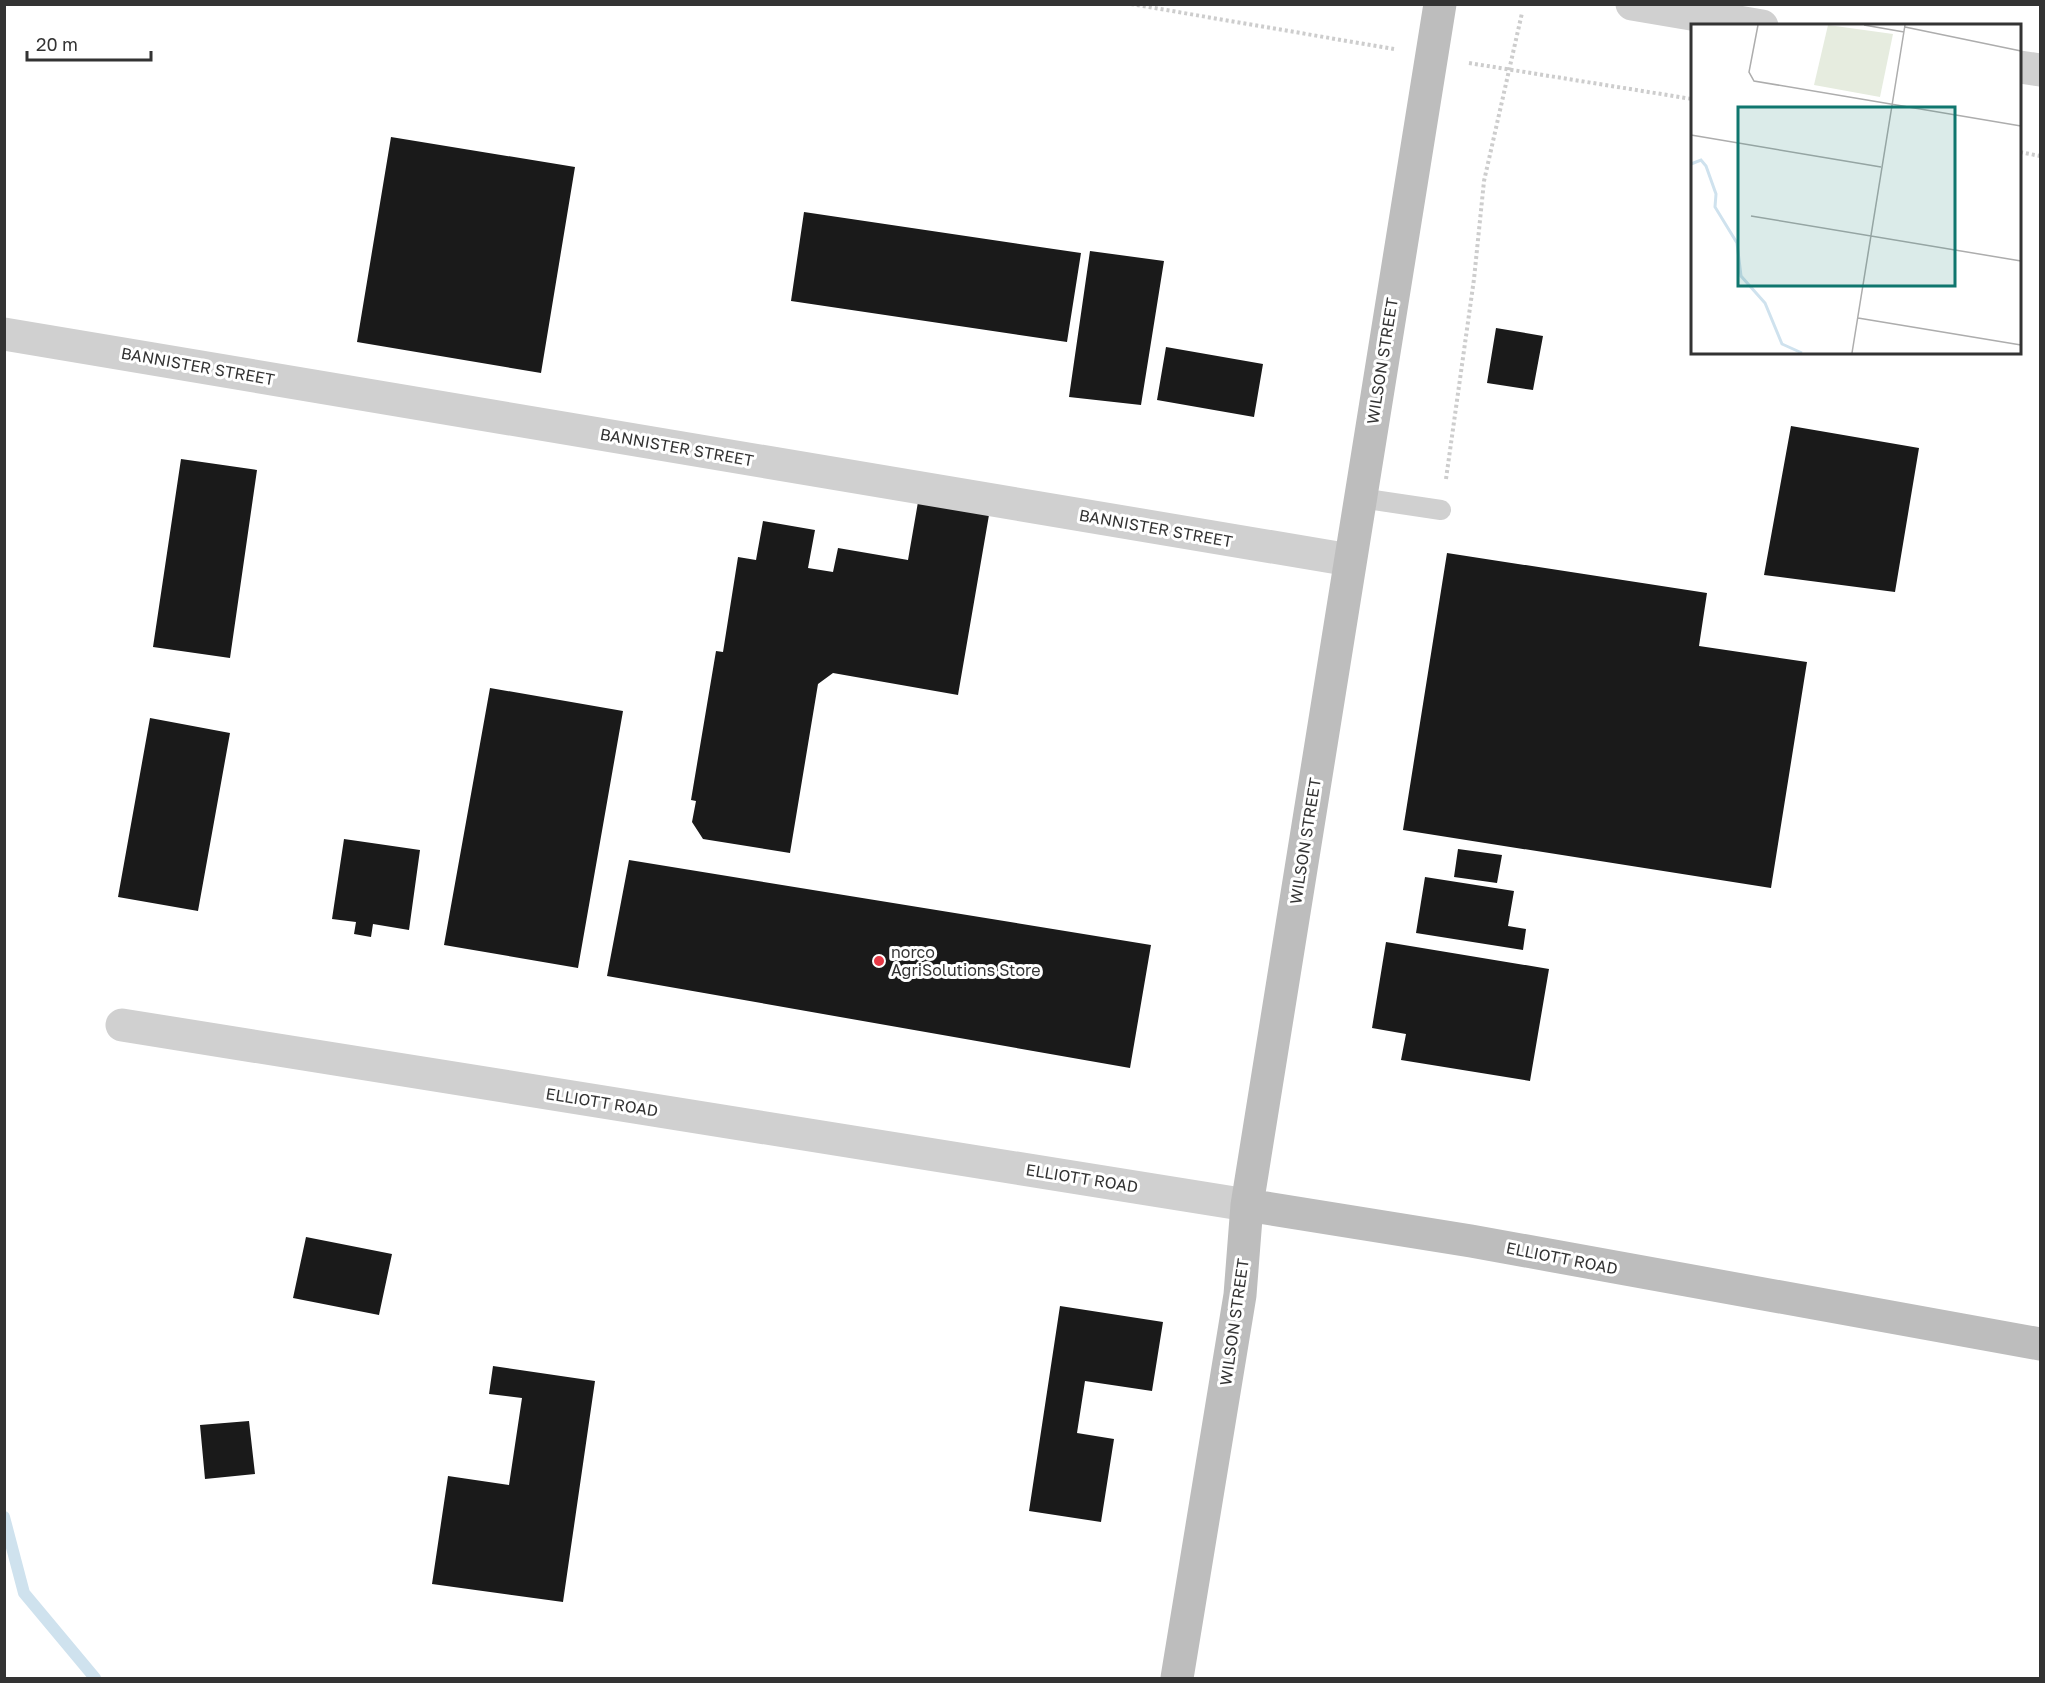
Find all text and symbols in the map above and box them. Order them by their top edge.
scale bar [27,24,152,62]
inset map [1691,24,2021,354]
text: 20 m [36,33,78,55]
street label: WILSON STREET [1362,296,1402,426]
street label: BANNISTER STREET [120,343,276,389]
street label: BANNISTER STREET [599,424,755,470]
street label: BANNISTER STREET [1078,505,1234,551]
street label: WILSON STREET [1285,776,1325,906]
place label: norco AgriSolutions Store [891,942,1040,980]
marker: norco AgriSolutions Store [872,954,886,968]
street label: ELLIOTT ROAD [544,1083,660,1121]
street label: ELLIOTT ROAD [1024,1159,1140,1197]
street label: ELLIOTT ROAD [1504,1237,1620,1279]
street label: WILSON STREET [1215,1257,1253,1387]

